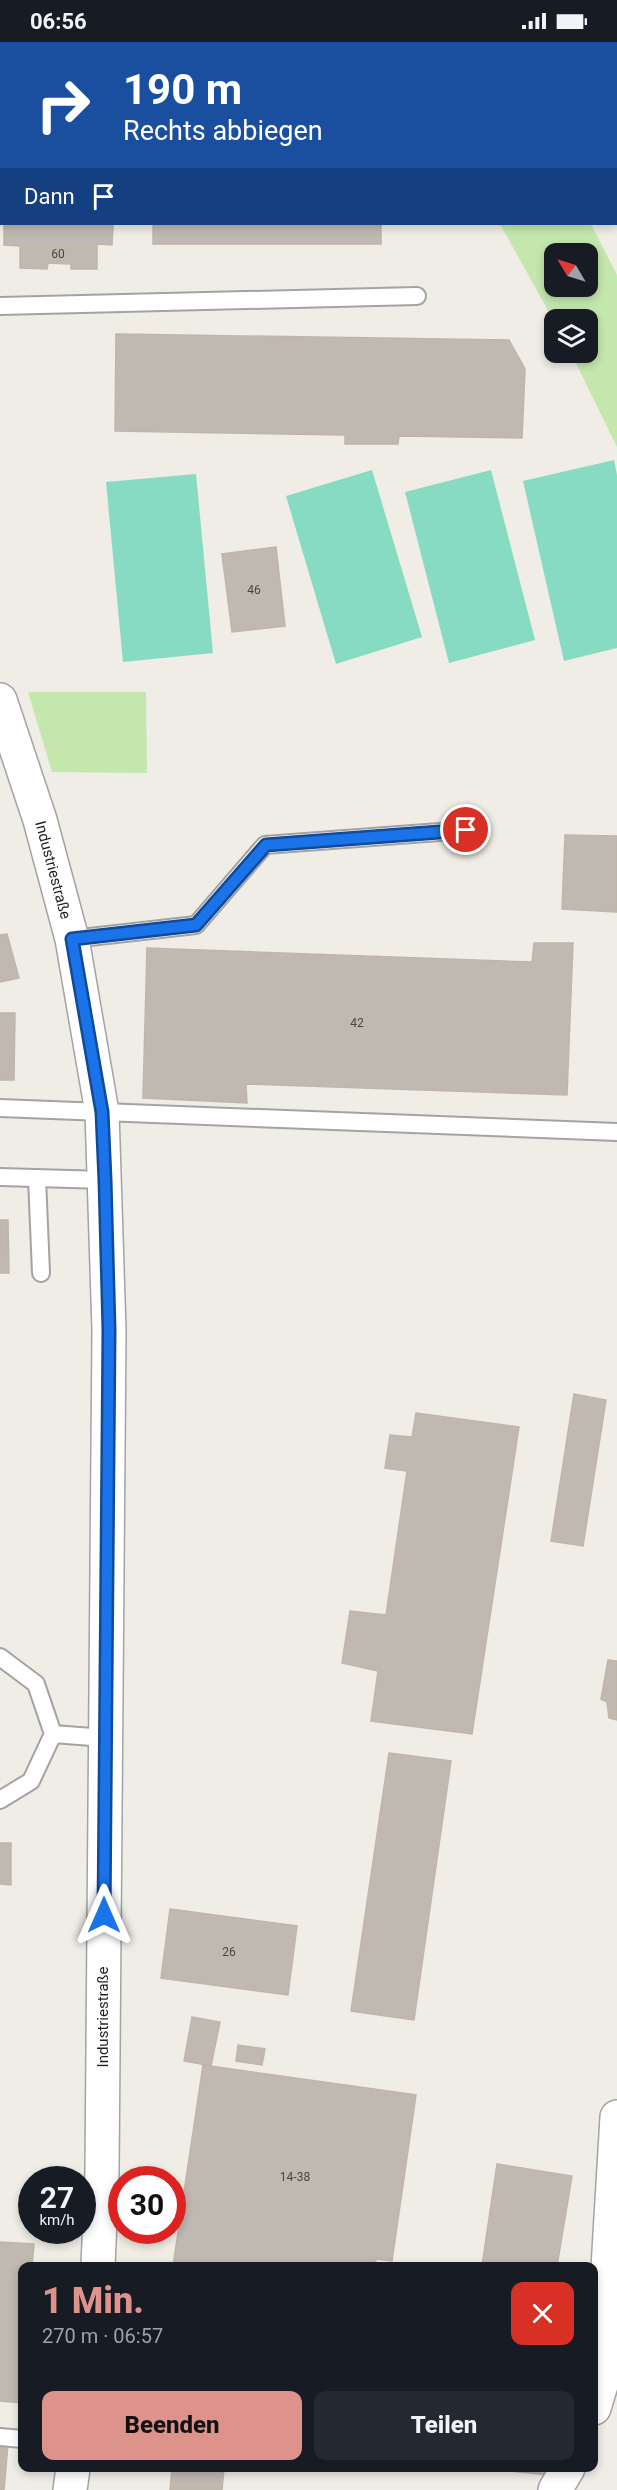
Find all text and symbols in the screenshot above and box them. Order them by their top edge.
text: 06:56 [30,9,87,34]
text: 190 m [123,65,242,114]
icon: right [24,66,102,144]
text: Rechts abbiegen [123,115,323,147]
icon: arrive [87,180,120,213]
text: Dann [24,184,75,209]
north arrow [544,243,598,297]
map controls [544,243,598,363]
house number: 60 [51,247,65,261]
button: layers [544,309,598,363]
house number: 46 [247,583,261,597]
pin [440,804,491,855]
icon: arrive [449,813,482,846]
street label: Industriestraße [31,819,75,921]
house number: 42 [350,1016,364,1030]
position arrow [72,1883,136,1947]
house number: 26 [222,1945,236,1959]
street label: Industriestraße [94,1967,112,2067]
speed limit sign: 30 [108,2166,186,2244]
house number: 14-38 [280,2170,310,2184]
text: 27 [40,2180,74,2215]
text: km/h [39,2211,75,2229]
text: 1 Min. [42,2280,144,2322]
button: close [511,2282,574,2345]
text: 270 m · 06:57 [42,2324,163,2348]
button: Beenden [42,2391,302,2460]
button: Teilen [314,2391,574,2460]

